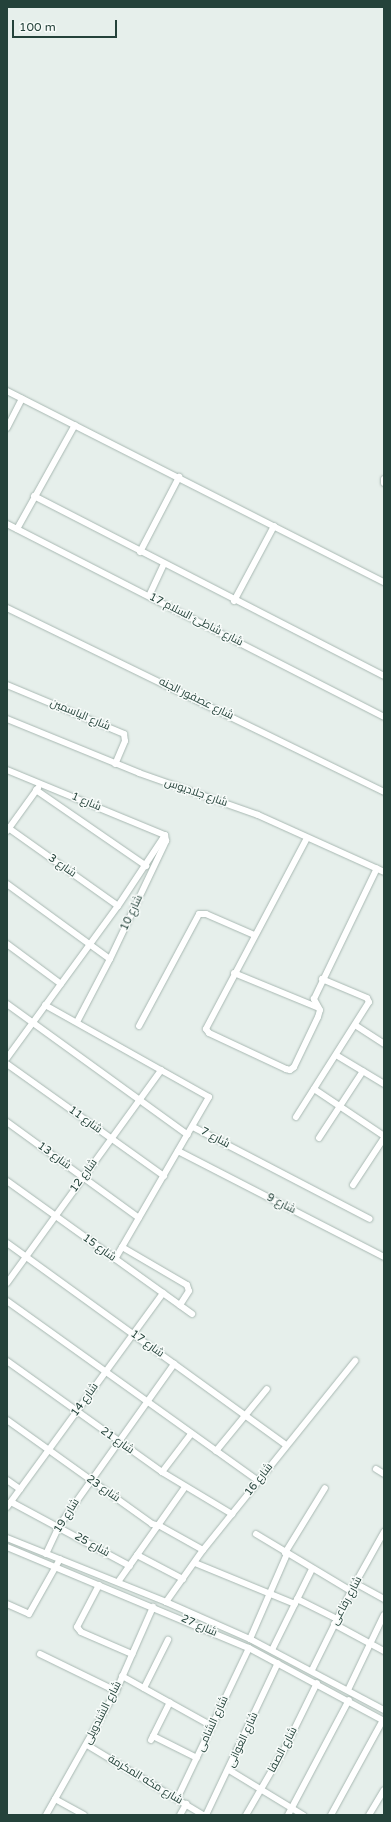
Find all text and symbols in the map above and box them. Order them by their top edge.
scale bar [14,12,119,38]
text: 100 m [19,20,56,34]
street label: شارع شاطئ السلام 17 [147,591,245,649]
street label: شارع عصفور الجنه [157,675,235,723]
street label: شارع الياسمين [48,696,112,734]
street label: شارع جلاديوس [163,776,229,810]
street label: شارع 1 [69,790,103,814]
street label: شارع 3 [45,852,79,880]
street label: شارع 10 [118,893,146,933]
street label: شارع 11 [66,1103,104,1137]
street label: شارع 7 [198,1125,232,1151]
street label: شارع 13 [35,1139,73,1173]
street label: شارع 12 [67,1157,101,1195]
street label: شارع 9 [264,1191,298,1217]
street label: شارع 15 [80,1231,118,1265]
street label: شارع 17 [128,1327,166,1361]
street label: شارع 14 [68,1381,102,1419]
street label: شارع 21 [98,1425,136,1457]
street label: شارع 16 [242,1461,276,1499]
street label: شارع 23 [84,1473,122,1505]
street label: شارع 19 [51,1496,83,1536]
street label: شارع 25 [72,1530,112,1560]
street label: شارع رفاعى [329,1574,365,1628]
street label: شارع 27 [179,1612,219,1640]
street label: شارع الشندويلى [81,1679,125,1747]
street label: شارع الشامى [194,1694,232,1754]
street label: شارع العوانى [225,1710,261,1770]
street label: شارع الصفا [265,1725,301,1775]
street label: شارع مكه المكرمة [105,1752,185,1808]

